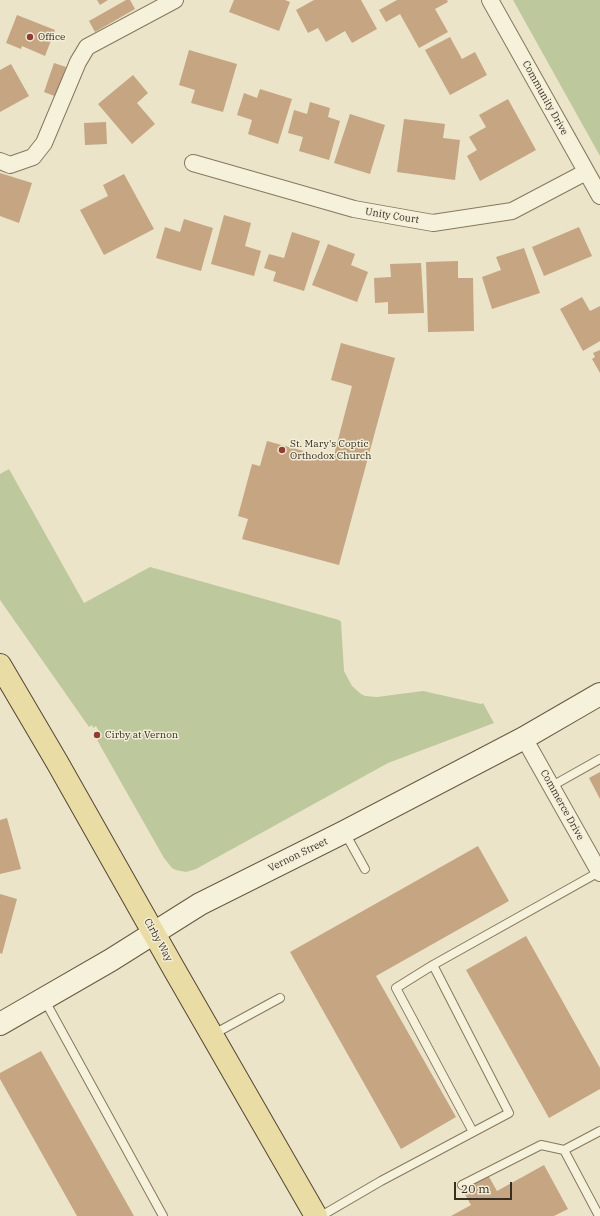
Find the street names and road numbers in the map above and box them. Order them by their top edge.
street label: Community Drive [520,59,570,137]
street label: Unity Court [364,206,420,226]
street label: Commerce Drive [538,768,586,842]
street label: Vernon Street [266,835,330,875]
street label: Cirby Way [141,916,175,964]

